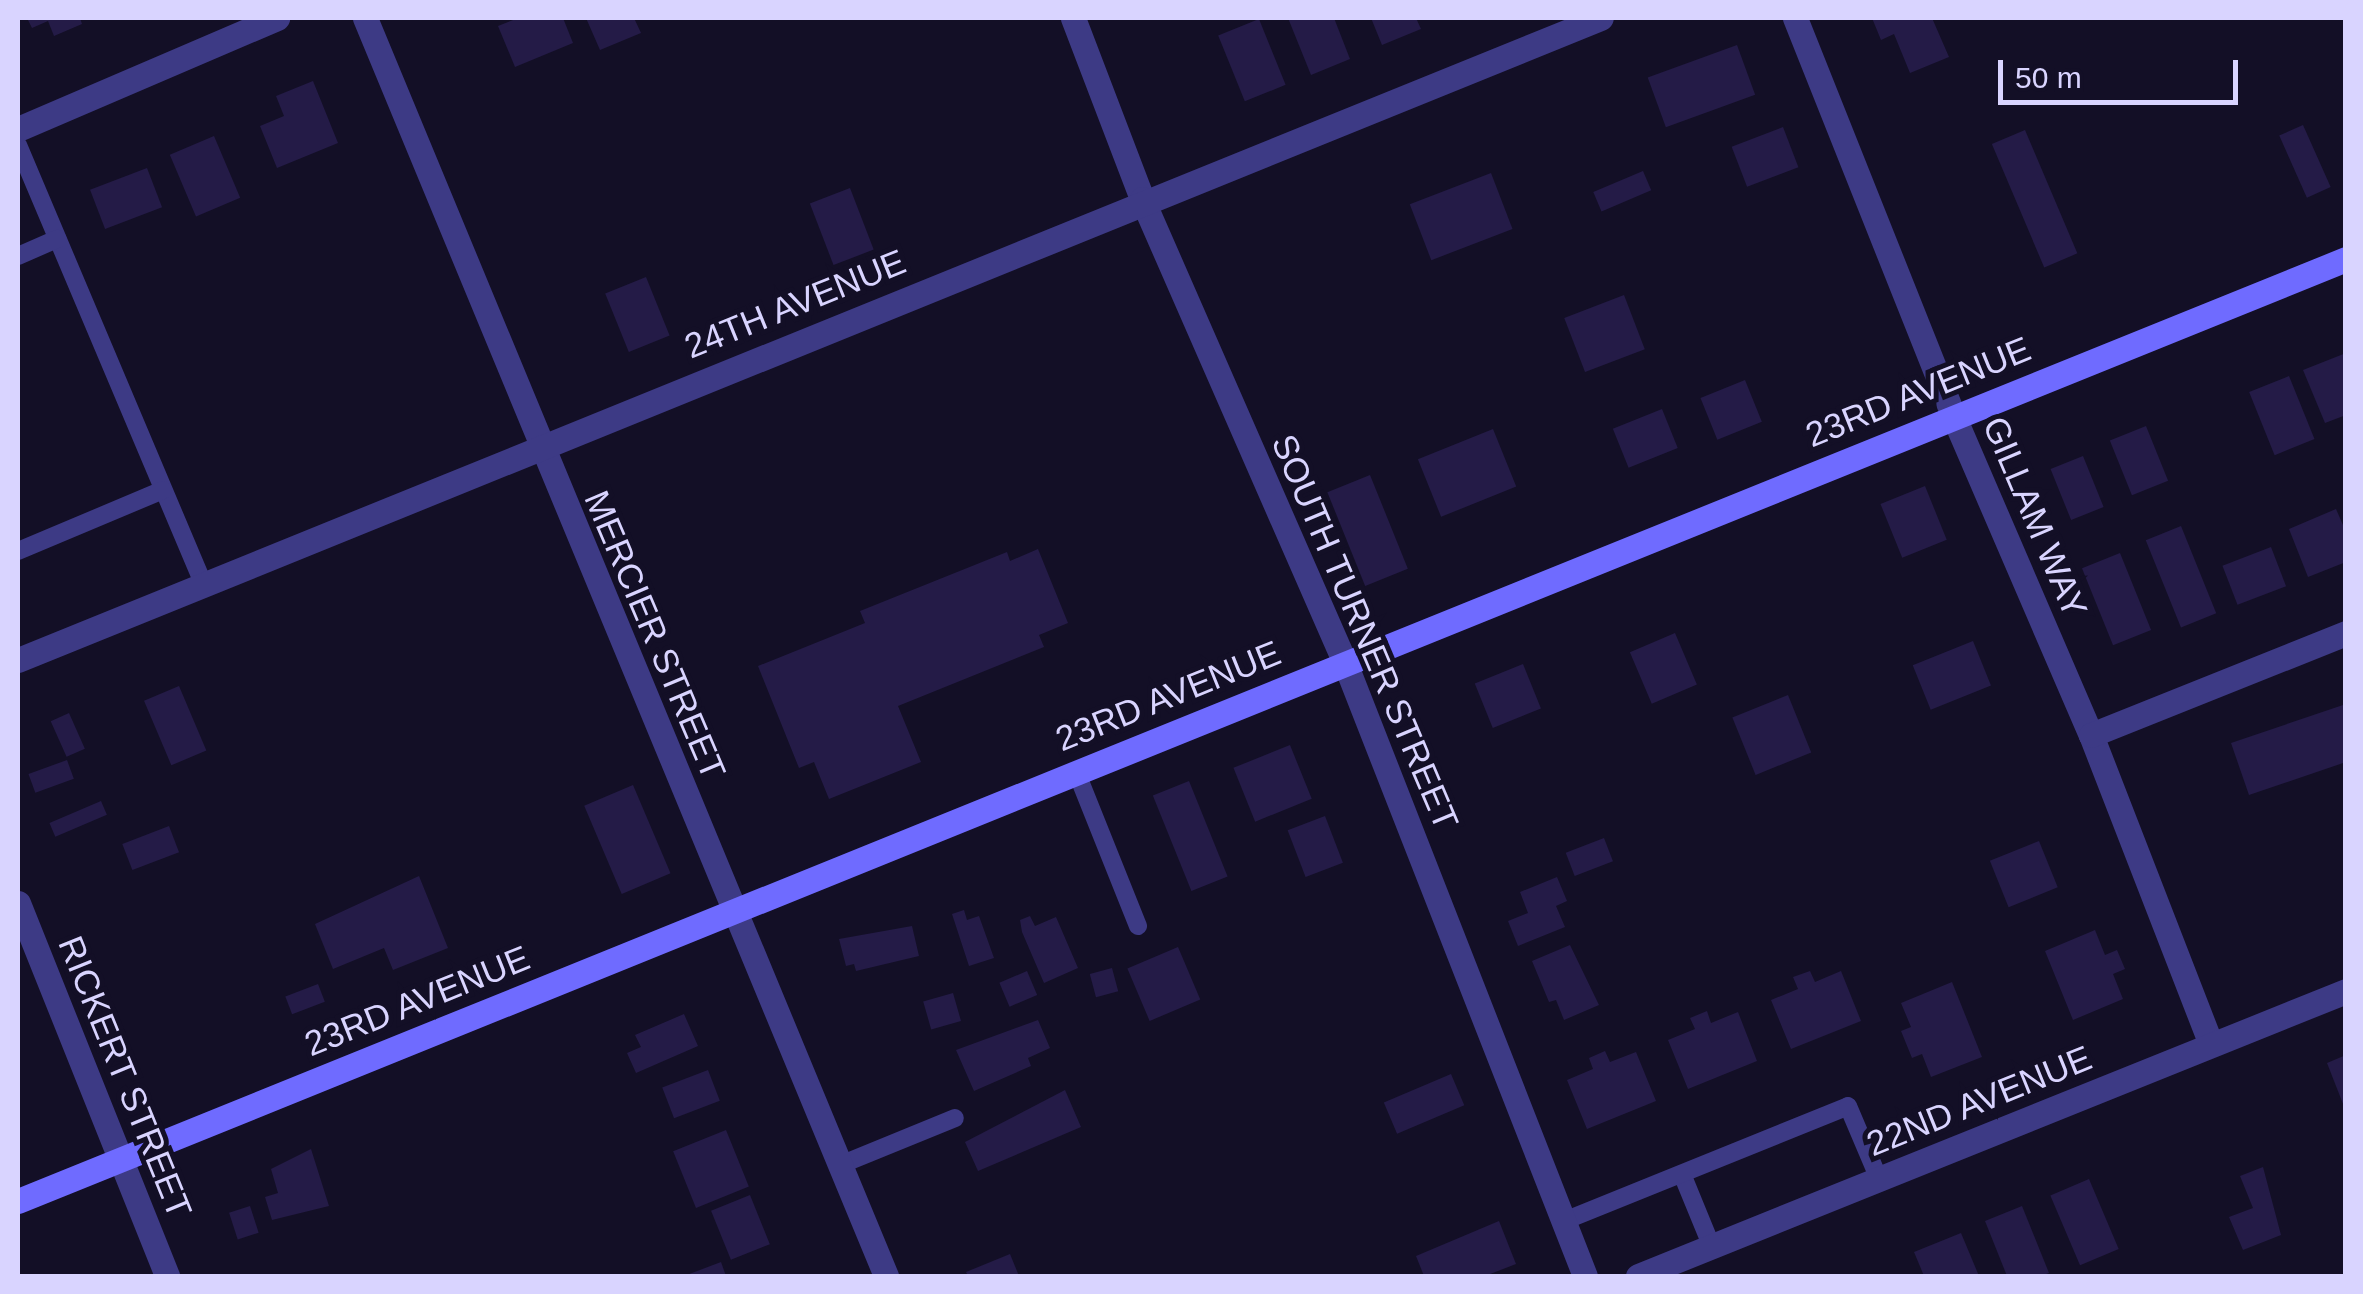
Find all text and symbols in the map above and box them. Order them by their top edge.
scale bar [2003,40,2243,102]
text: 50 m [2015,61,2082,94]
street label: 24TH AVENUE [677,240,913,368]
street label: 23RD AVENUE [1799,327,2037,457]
street label: GILLAM WAY [1974,410,2096,624]
street label: SOUTH TURNER STREET [1262,428,1468,836]
street label: MERCIER STREET [575,484,735,786]
street label: 23RD AVENUE [1049,631,1287,761]
street label: RICKERT STREET [49,930,201,1224]
street label: 23RD AVENUE [298,936,536,1066]
street label: 22ND AVENUE [1860,1036,2098,1166]

